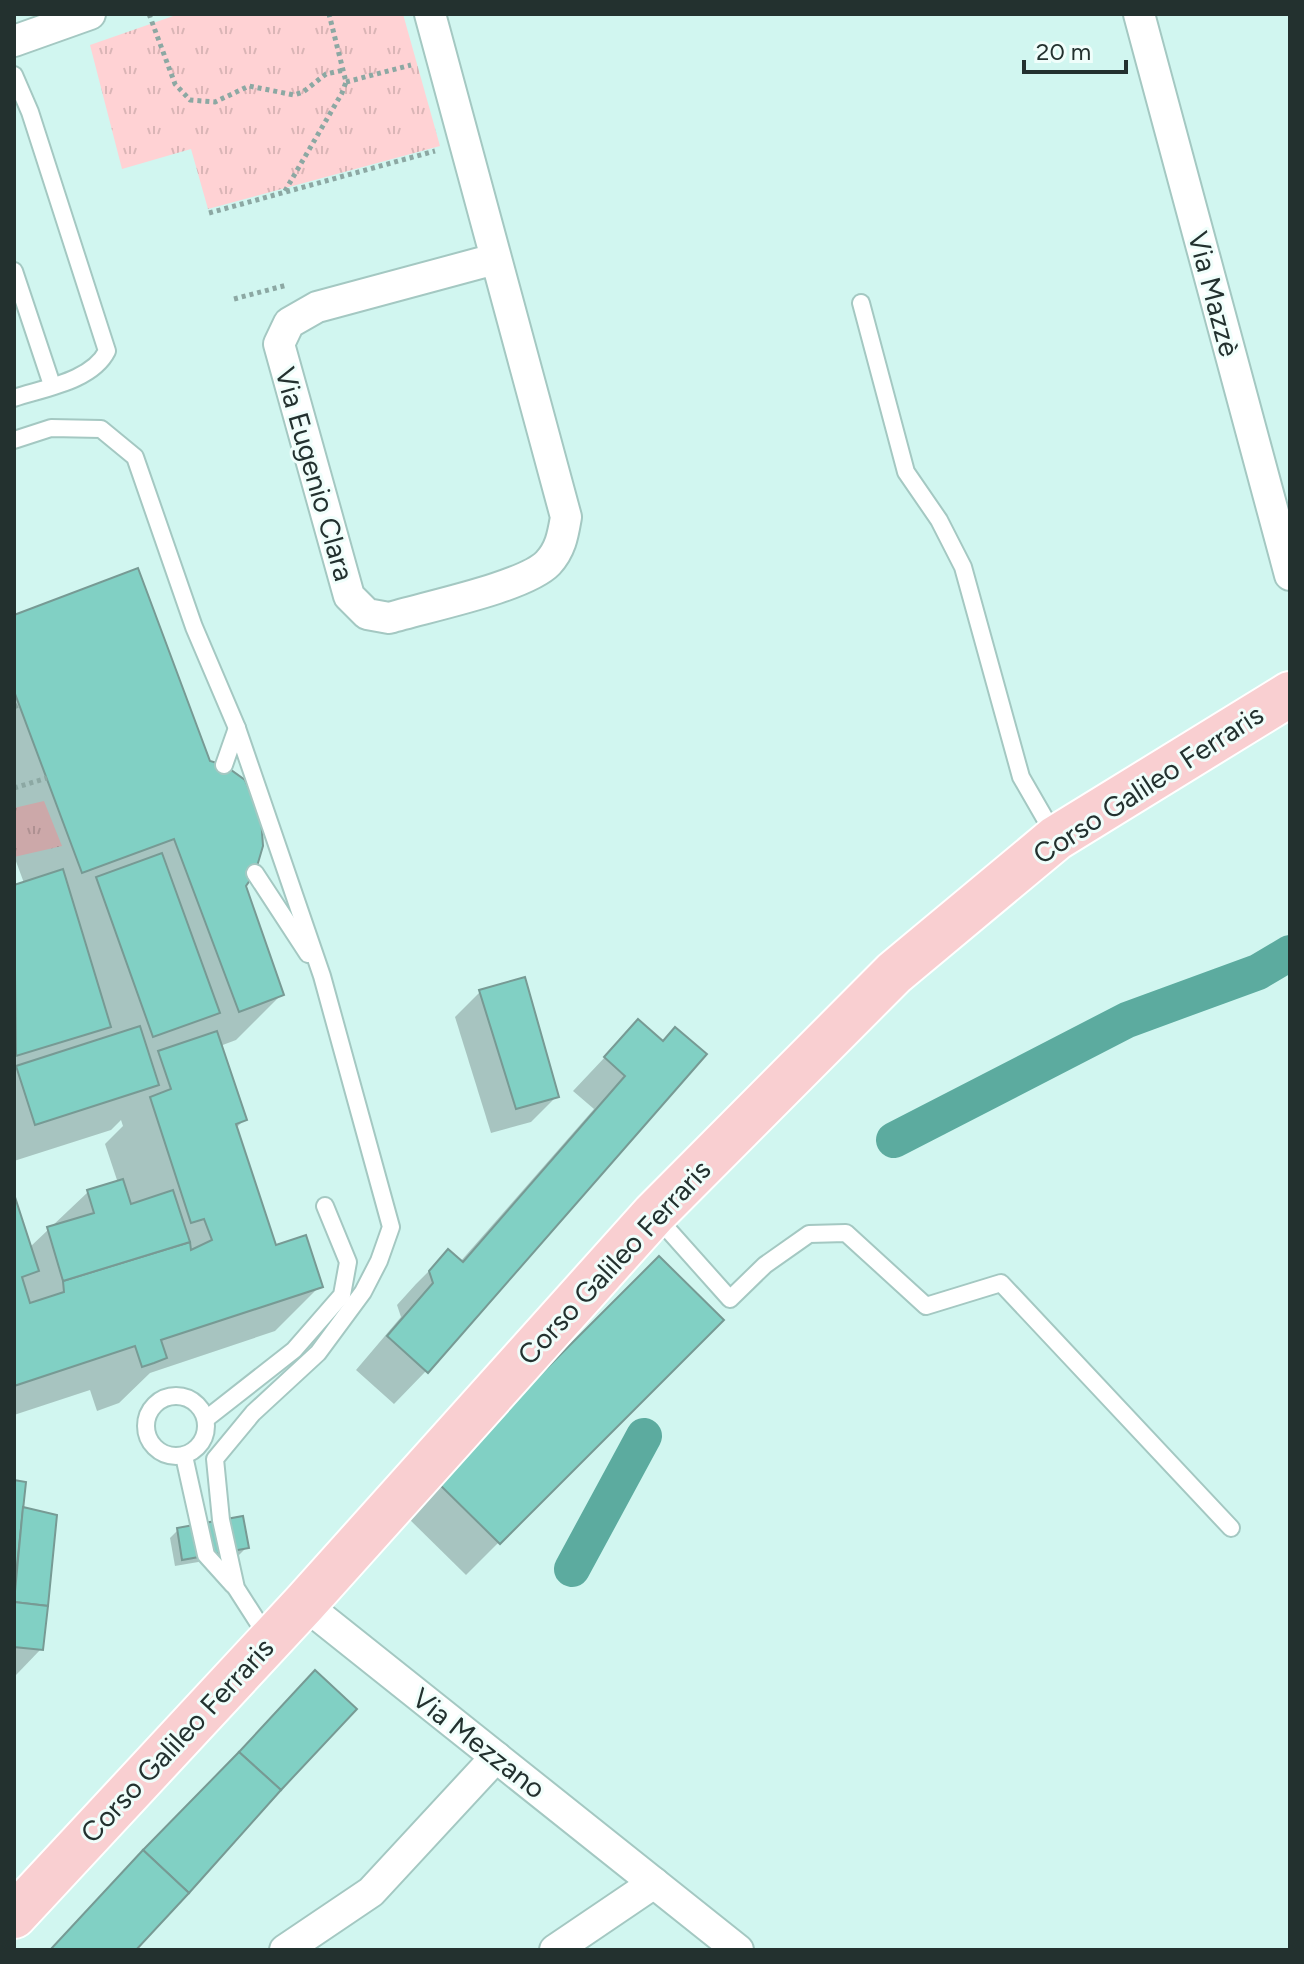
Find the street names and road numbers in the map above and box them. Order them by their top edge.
street label: Via Mazzè [1181,228,1247,360]
street label: Via Eugenio Clara [268,363,362,585]
street label: Corso Galileo Ferraris [1027,697,1269,871]
street label: Corso Galileo Ferraris [510,1153,718,1371]
street label: Corso Galileo Ferraris [73,1631,281,1849]
street label: Via Mezzano [406,1680,552,1806]

